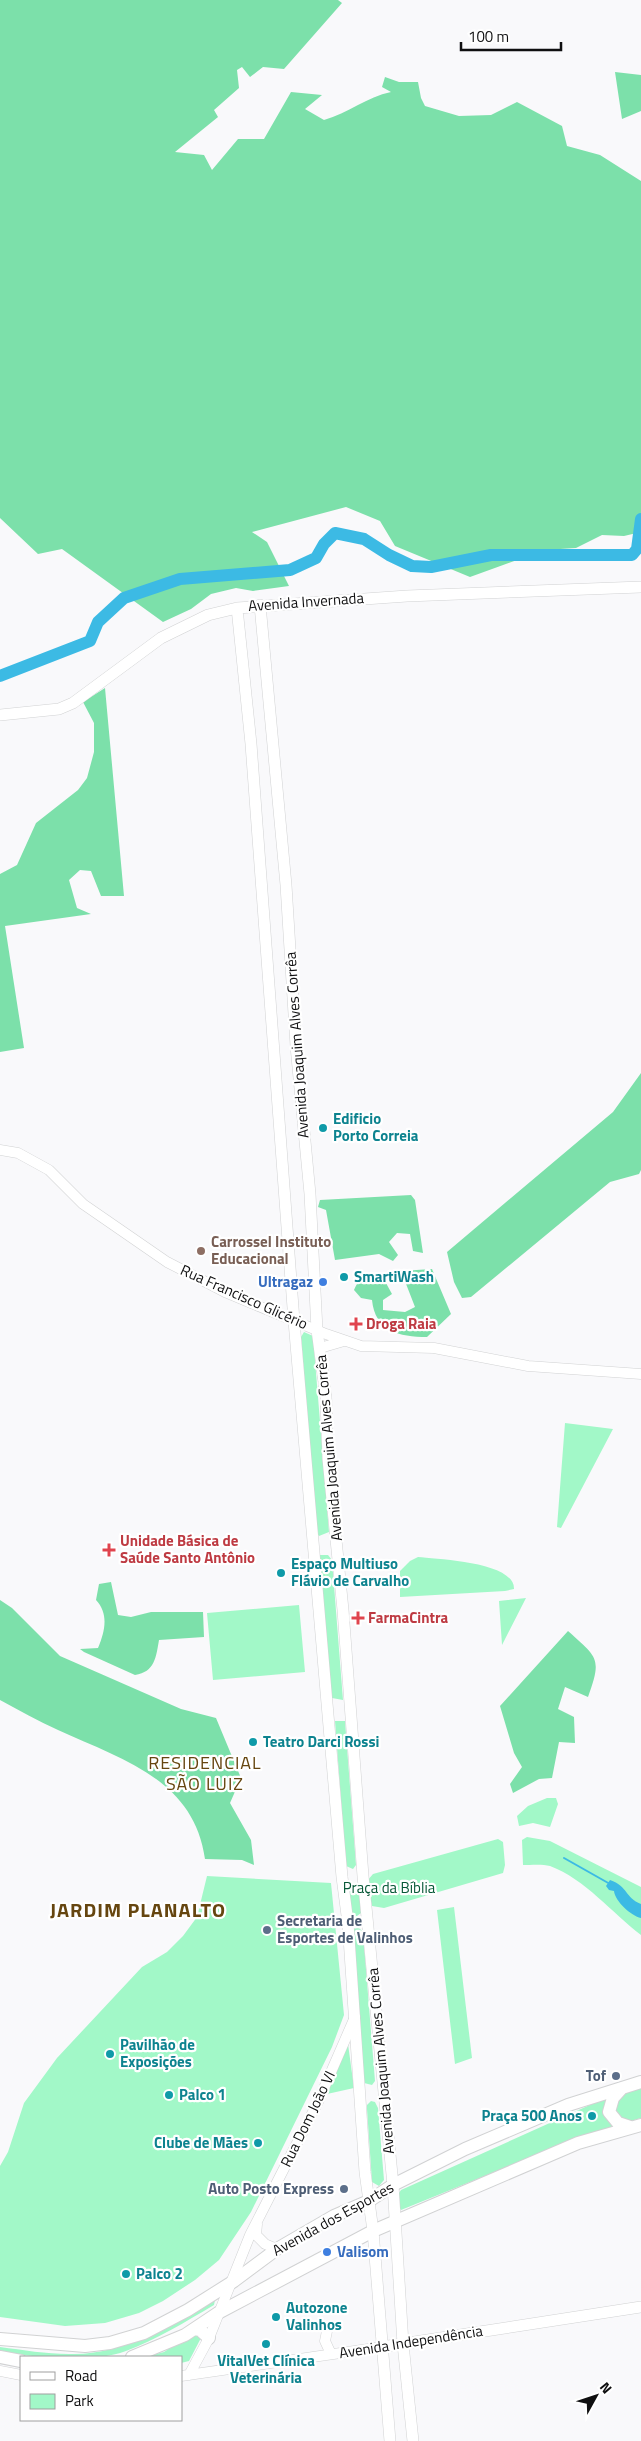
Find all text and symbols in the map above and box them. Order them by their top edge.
scale bar [461,20,561,52]
text: 100 m [468,25,509,48]
street label: Avenida Invernada [247,586,365,617]
street label: Avenida Joaquim Alves Corrêa [278,951,314,1139]
place label: Edificio Porto Correia [333,1107,419,1147]
marker: Edificio Porto Correia [317,1122,329,1134]
place label: Carrossel Instituto Educacional [211,1230,331,1270]
marker: Carrossel Instituto Educacional [195,1245,207,1257]
street label: Rua Francisco Glicério [177,1258,312,1335]
place label: SmartiWash [354,1265,434,1288]
place label: Ultragaz [258,1270,313,1293]
marker: SmartiWash [338,1271,350,1283]
marker: Ultragaz [317,1276,329,1288]
place label: Droga Raia [366,1312,437,1335]
marker: Droga Raia [350,1318,362,1330]
street label: Avenida Joaquim Alves Corrêa [309,1354,348,1542]
place label: Unidade Básica de Saúde Santo Antônio [120,1529,255,1569]
marker: Unidade Básica de Saúde Santo Antônio [102,1543,116,1557]
place label: Espaço Multiuso Flávio de Carvalho [291,1552,409,1592]
marker: Espaço Multiuso Flávio de Carvalho [275,1567,287,1579]
place label: FarmaCintra [368,1606,449,1629]
marker: FarmaCintra [352,1612,364,1624]
place label: Teatro Darci Rossi [263,1730,379,1753]
marker: Teatro Darci Rossi [247,1736,259,1748]
district label: RESIDENCIAL SÃO LUIZ [148,1749,262,1797]
park label: Praça da Bíblia [343,1876,436,1899]
district label: JARDIM PLANALTO [50,1894,226,1925]
place label: Secretaria de Esportes de Valinhos [277,1909,413,1949]
marker: Secretaria de Esportes de Valinhos [261,1924,273,1936]
street label: Avenida Joaquim Alves Corrêa [361,1967,400,2155]
place label: Pavilhão de Exposições [120,2033,195,2073]
marker: Pavilhão de Exposições [104,2048,116,2060]
place label: Tof [586,2064,607,2087]
street label: Rua Dom João VI [274,2067,341,2171]
marker: Tof [610,2070,622,2082]
place label: Palco 1 [179,2083,226,2106]
marker: Palco 1 [163,2089,175,2101]
place label: Praça 500 Anos [481,2104,582,2127]
marker: Praça 500 Anos [586,2110,598,2122]
place label: Clube de Mães [154,2131,248,2154]
marker: Clube de Mães [252,2137,264,2149]
street label: Avenida dos Esportes [268,2176,398,2262]
place label: Auto Posto Express [208,2177,334,2200]
marker: Auto Posto Express [338,2183,350,2195]
place label: Valisom [337,2240,389,2263]
marker: Valisom [321,2246,333,2258]
place label: Palco 2 [136,2262,183,2285]
marker: Palco 2 [120,2268,132,2280]
place label: Autozone Valinhos [286,2296,348,2336]
marker: Autozone Valinhos [270,2311,282,2323]
street label: Avenida Independência [337,2319,485,2364]
marker: VitalVet Clínica Veterinária [260,2338,272,2350]
place label: VitalVet Clínica Veterinária [217,2349,315,2389]
legend [20,2356,182,2421]
text: Road [65,2364,97,2387]
north arrow [571,2371,621,2421]
text: N [595,2377,618,2398]
text: Park [65,2389,94,2412]

